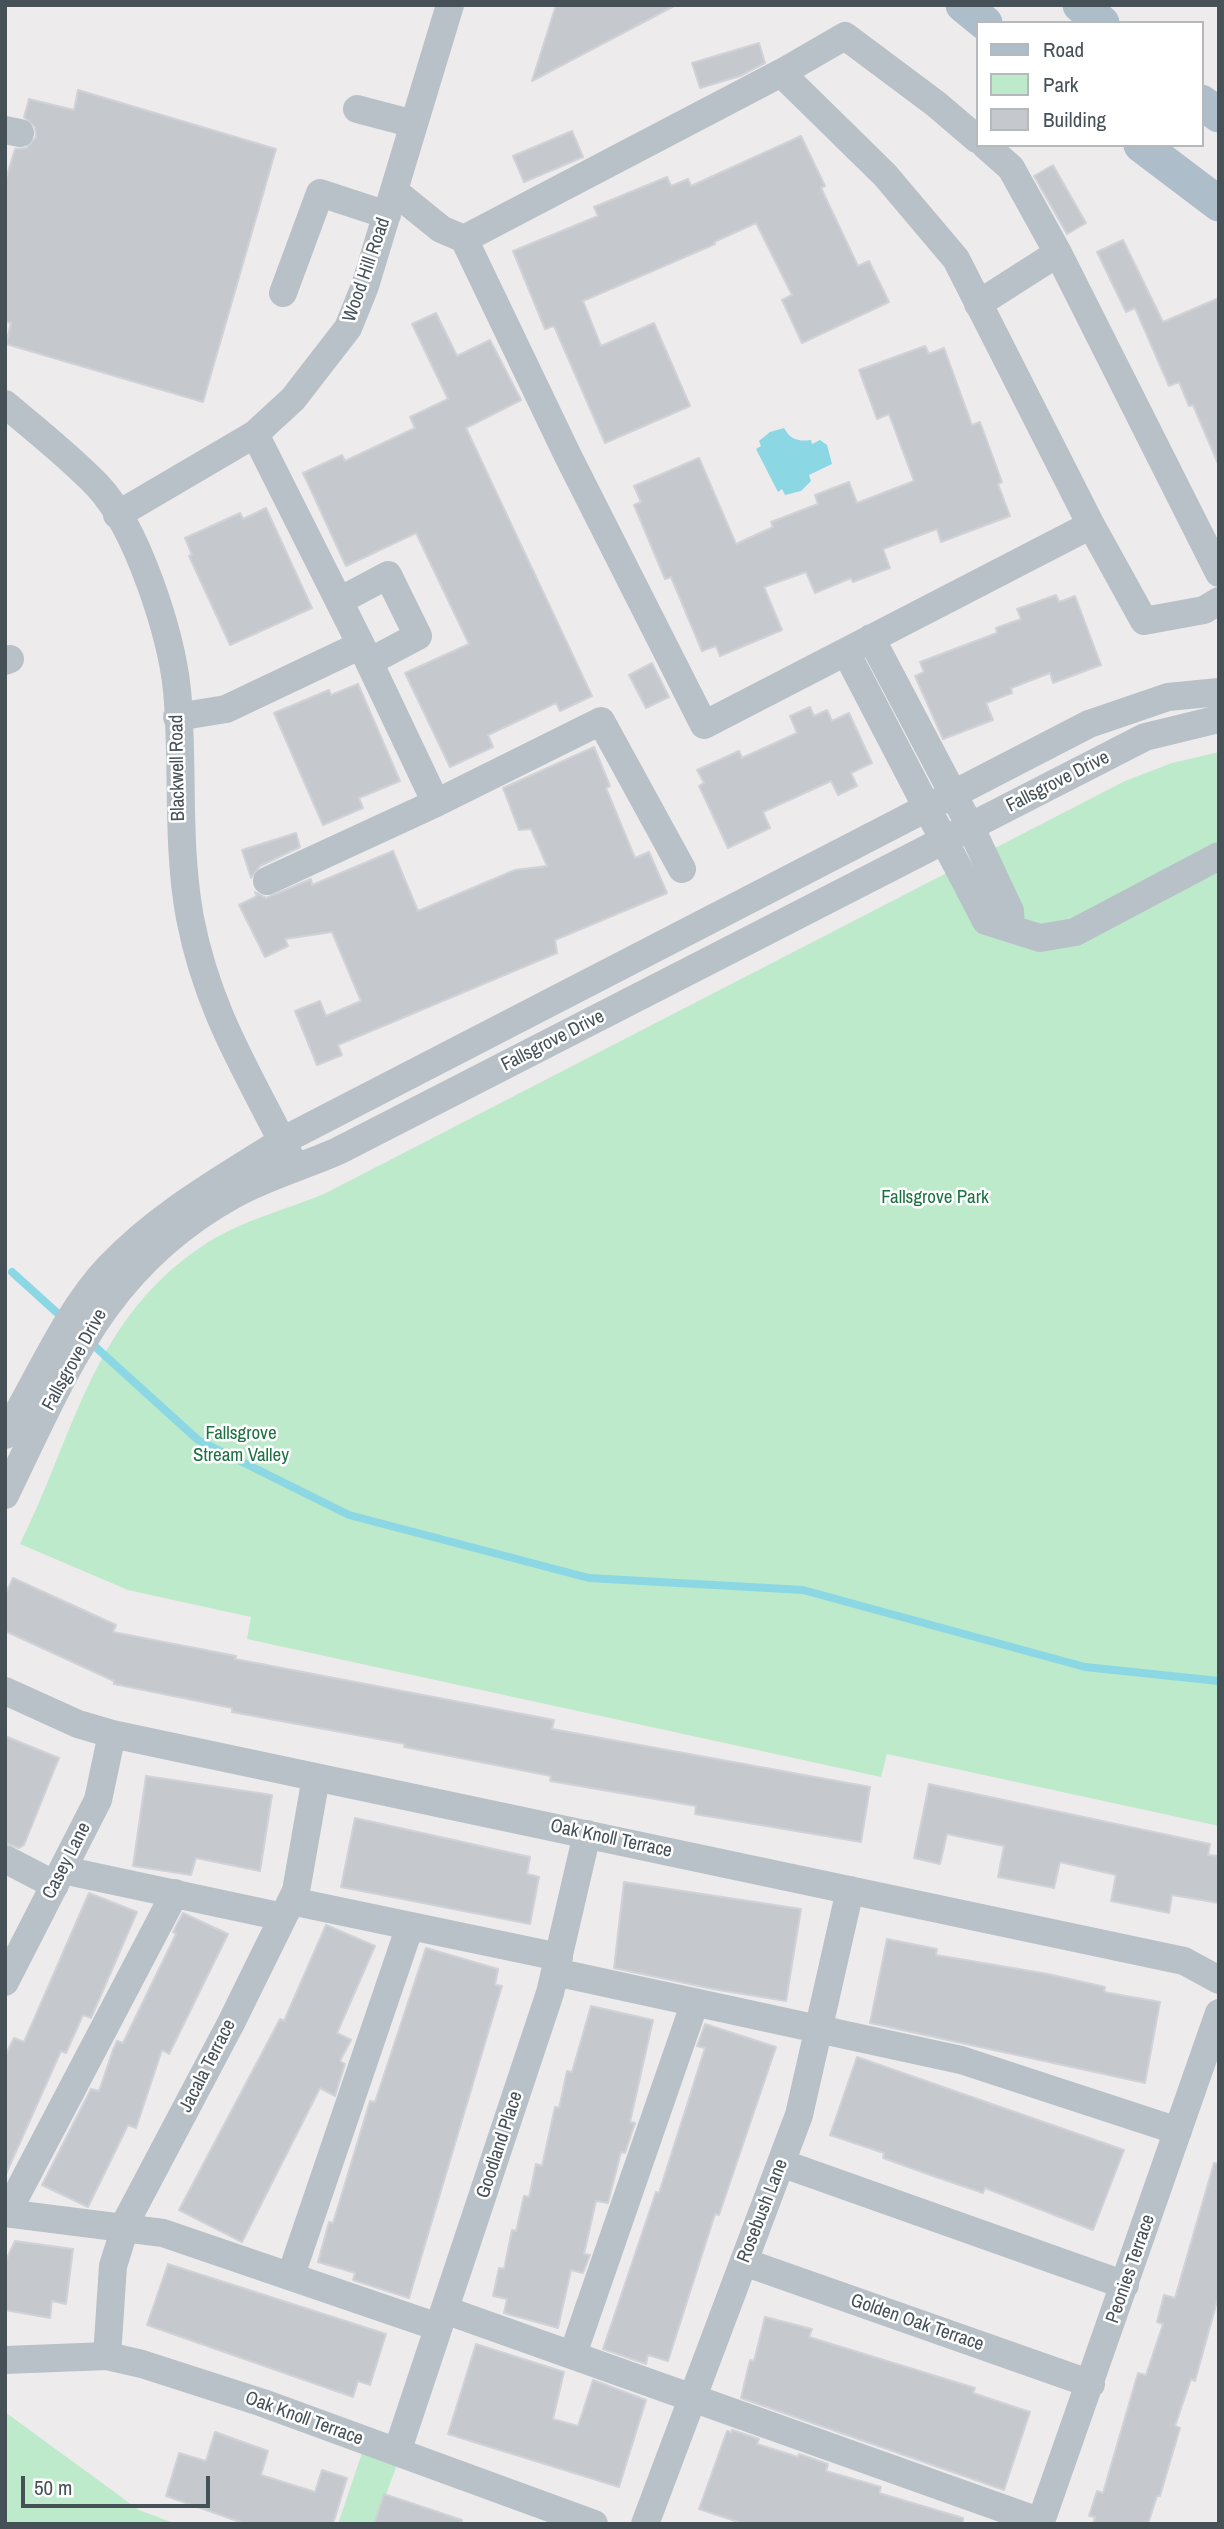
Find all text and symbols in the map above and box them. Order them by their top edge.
legend [976,21,1203,147]
text: Road [1043,35,1084,64]
text: Park [1043,70,1078,99]
text: Building [1043,105,1106,134]
street label: Wood Hill Road [339,215,395,325]
street label: Blackwell Road [166,715,190,821]
street label: Fallsgrove Drive [1003,746,1113,818]
street label: Fallsgrove Drive [498,1005,608,1077]
park label: Fallsgrove Park [881,1187,989,1209]
street label: Fallsgrove Drive [38,1305,112,1415]
park label: Fallsgrove Stream Valley [193,1423,289,1467]
street label: Oak Knoll Terrace [548,1815,674,1863]
street label: Casey Lane [38,1819,96,1903]
street label: Jacala Terrace [175,2016,241,2116]
street label: Goodland Place [472,2089,528,2201]
street label: Rosebush Lane [733,2156,793,2266]
street label: Peonies Terrace [1102,2212,1160,2326]
street label: Golden Oak Terrace [847,2290,987,2356]
street label: Oak Knoll Terrace [242,2387,366,2451]
scale bar [24,2462,214,2506]
text: 50 m [34,2473,72,2502]

